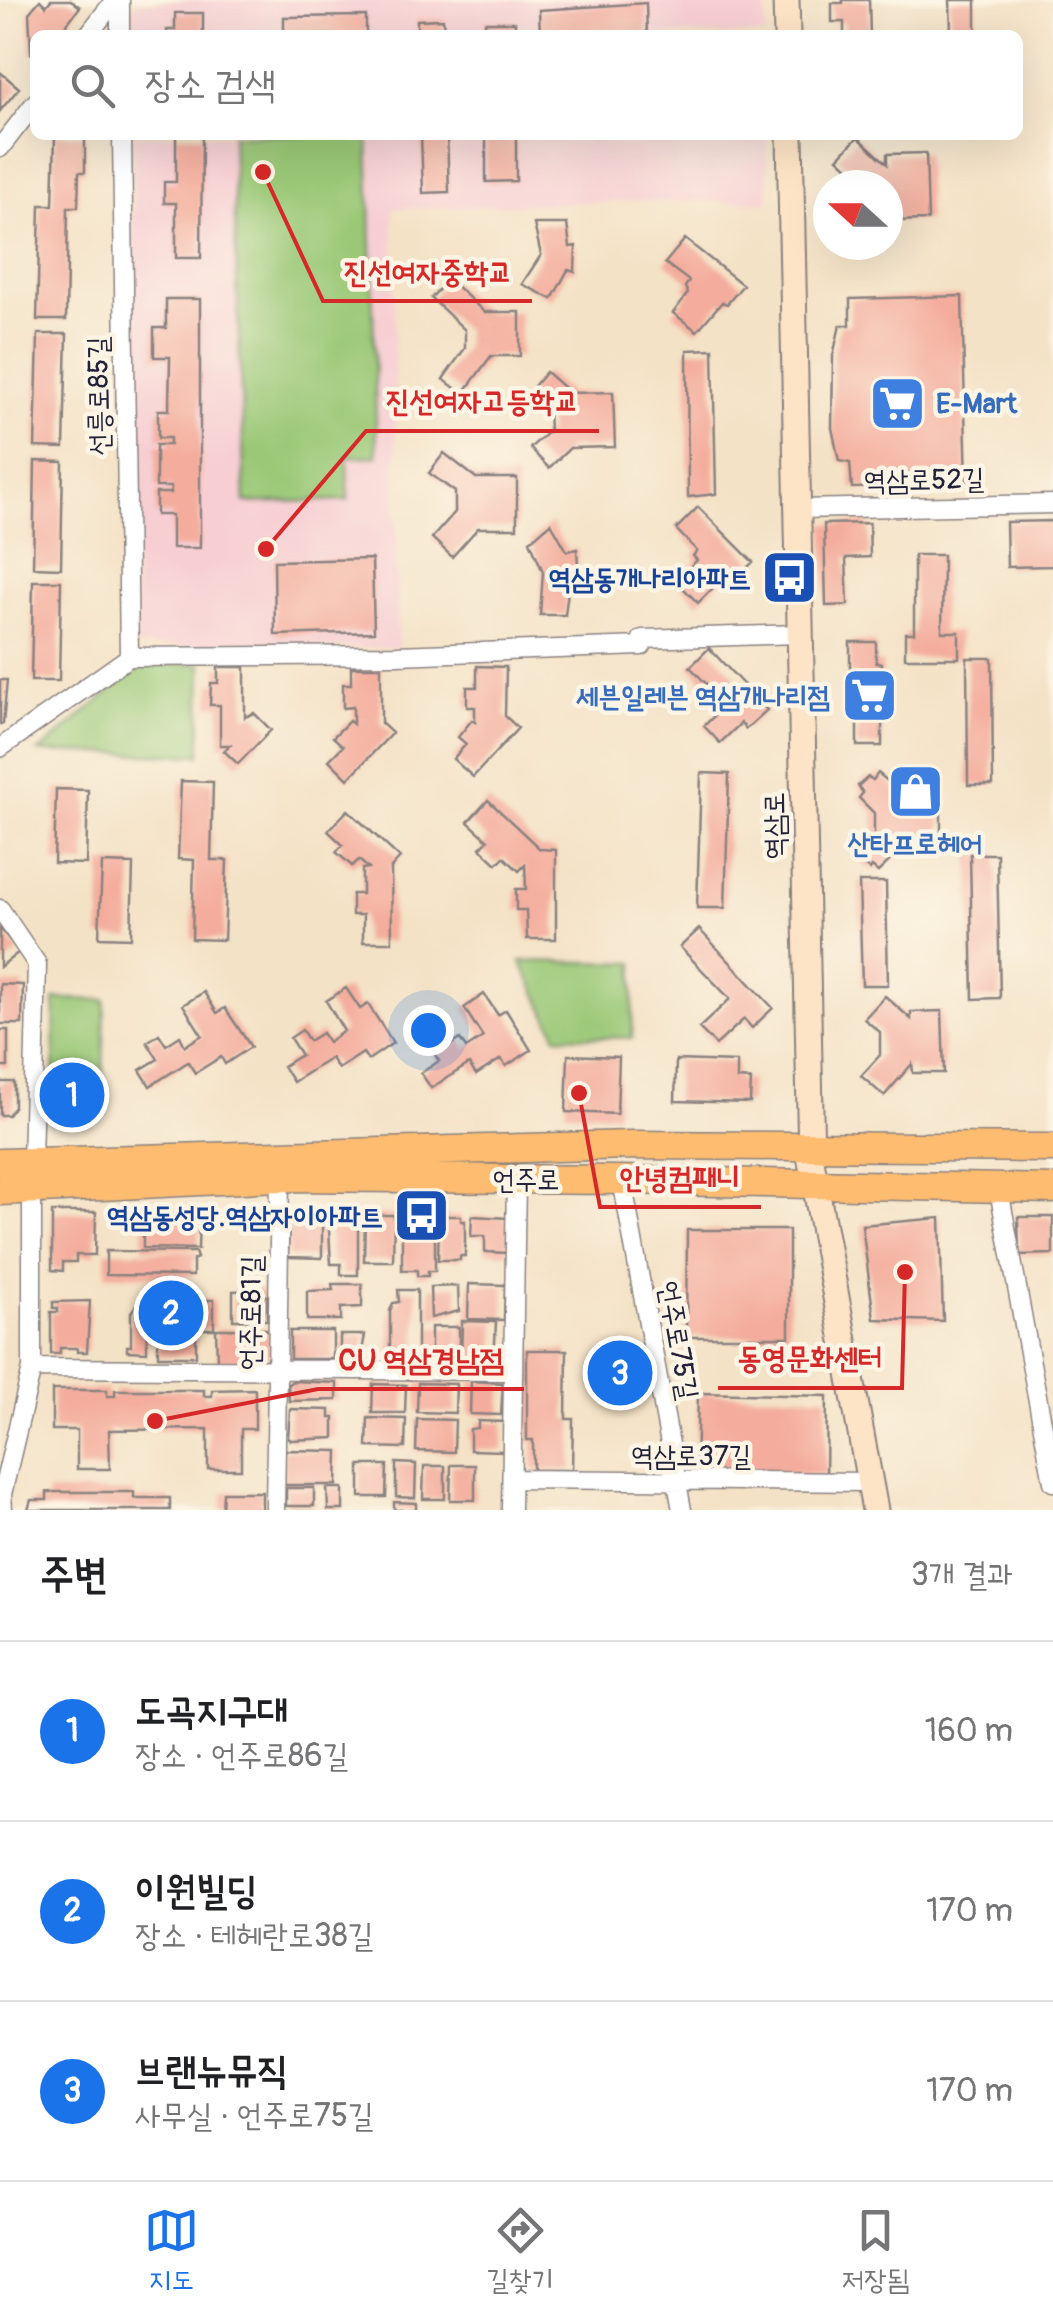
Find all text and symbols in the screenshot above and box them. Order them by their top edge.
search box [30,30,1023,140]
icon: search [65,58,120,113]
text: 장소 검색 [145,61,276,109]
north arrow [813,170,903,260]
callout: 진선여자중학교 [323,241,532,301]
text: 진선여자중학교 [344,254,512,291]
street label: 선릉로85길 [81,336,118,456]
callout: 진선여자고등학교 [366,371,599,431]
supermarket icon: E-Mart [867,373,927,433]
text: 진선여자고등학교 [385,383,579,420]
place label: E-Mart [936,387,1018,422]
street label: 역삼로52길 [863,462,985,499]
bus stop icon: 역삼동개나리아파트 [760,548,820,608]
place label: 역삼동개나리아파트 [548,562,751,597]
supermarket icon: 세븐일레븐 역삼개나리점 [839,666,899,726]
place label: 세븐일레븐 역삼개나리점 [576,680,830,715]
shop icon: 산타프로헤어 [885,762,945,822]
street label: 역삼로 [757,792,794,860]
place label: 산타프로헤어 [847,827,983,862]
your location [403,1005,454,1056]
pin: 1 [40,1058,104,1132]
callout: 안녕컴패니 [600,1147,761,1207]
text: 안녕컴패니 [620,1160,740,1197]
street label: 언주로 [492,1163,560,1198]
bus stop icon: 역삼동성당.역삼자이아파트 [392,1186,452,1246]
place label: 역삼동성당.역삼자이아파트 [106,1200,383,1235]
street label: 언주로81길 [233,1255,270,1371]
pin: 2 [138,1276,204,1350]
street label: 언주로75길 [650,1278,705,1402]
callout: 동영문화센터 [718,1328,902,1388]
callout: CU 역삼경남점 [318,1329,524,1389]
pin: 3 [588,1336,652,1410]
text: 동영문화센터 [738,1340,882,1377]
text: CU 역삼경남점 [338,1342,504,1379]
street label: 역삼로37길 [631,1439,751,1474]
text: 주변 [40,1549,108,1601]
text: 3개 결과 [911,1555,1013,1595]
text: 도곡지구대 [135,1687,288,1735]
text: 1 [66,1711,79,1751]
text: 160 m [925,1711,1013,1751]
text: 장소 · 언주로86길 [135,1736,348,1776]
text: 이원빌딩 [135,1867,257,1915]
text: 2 [64,1891,81,1931]
text: 170 m [926,1891,1013,1931]
text: 장소 · 테헤란로38길 [135,1916,373,1956]
text: 브랜뉴뮤직 [135,2047,288,2095]
text: 3 [64,2071,81,2111]
text: 170 m [926,2071,1013,2111]
text: 사무실 · 언주로75길 [135,2096,374,2136]
tab: 지도 [144,2203,199,2299]
tab: 길찾기 [486,2203,554,2299]
tab: 저장됨 [842,2203,909,2299]

